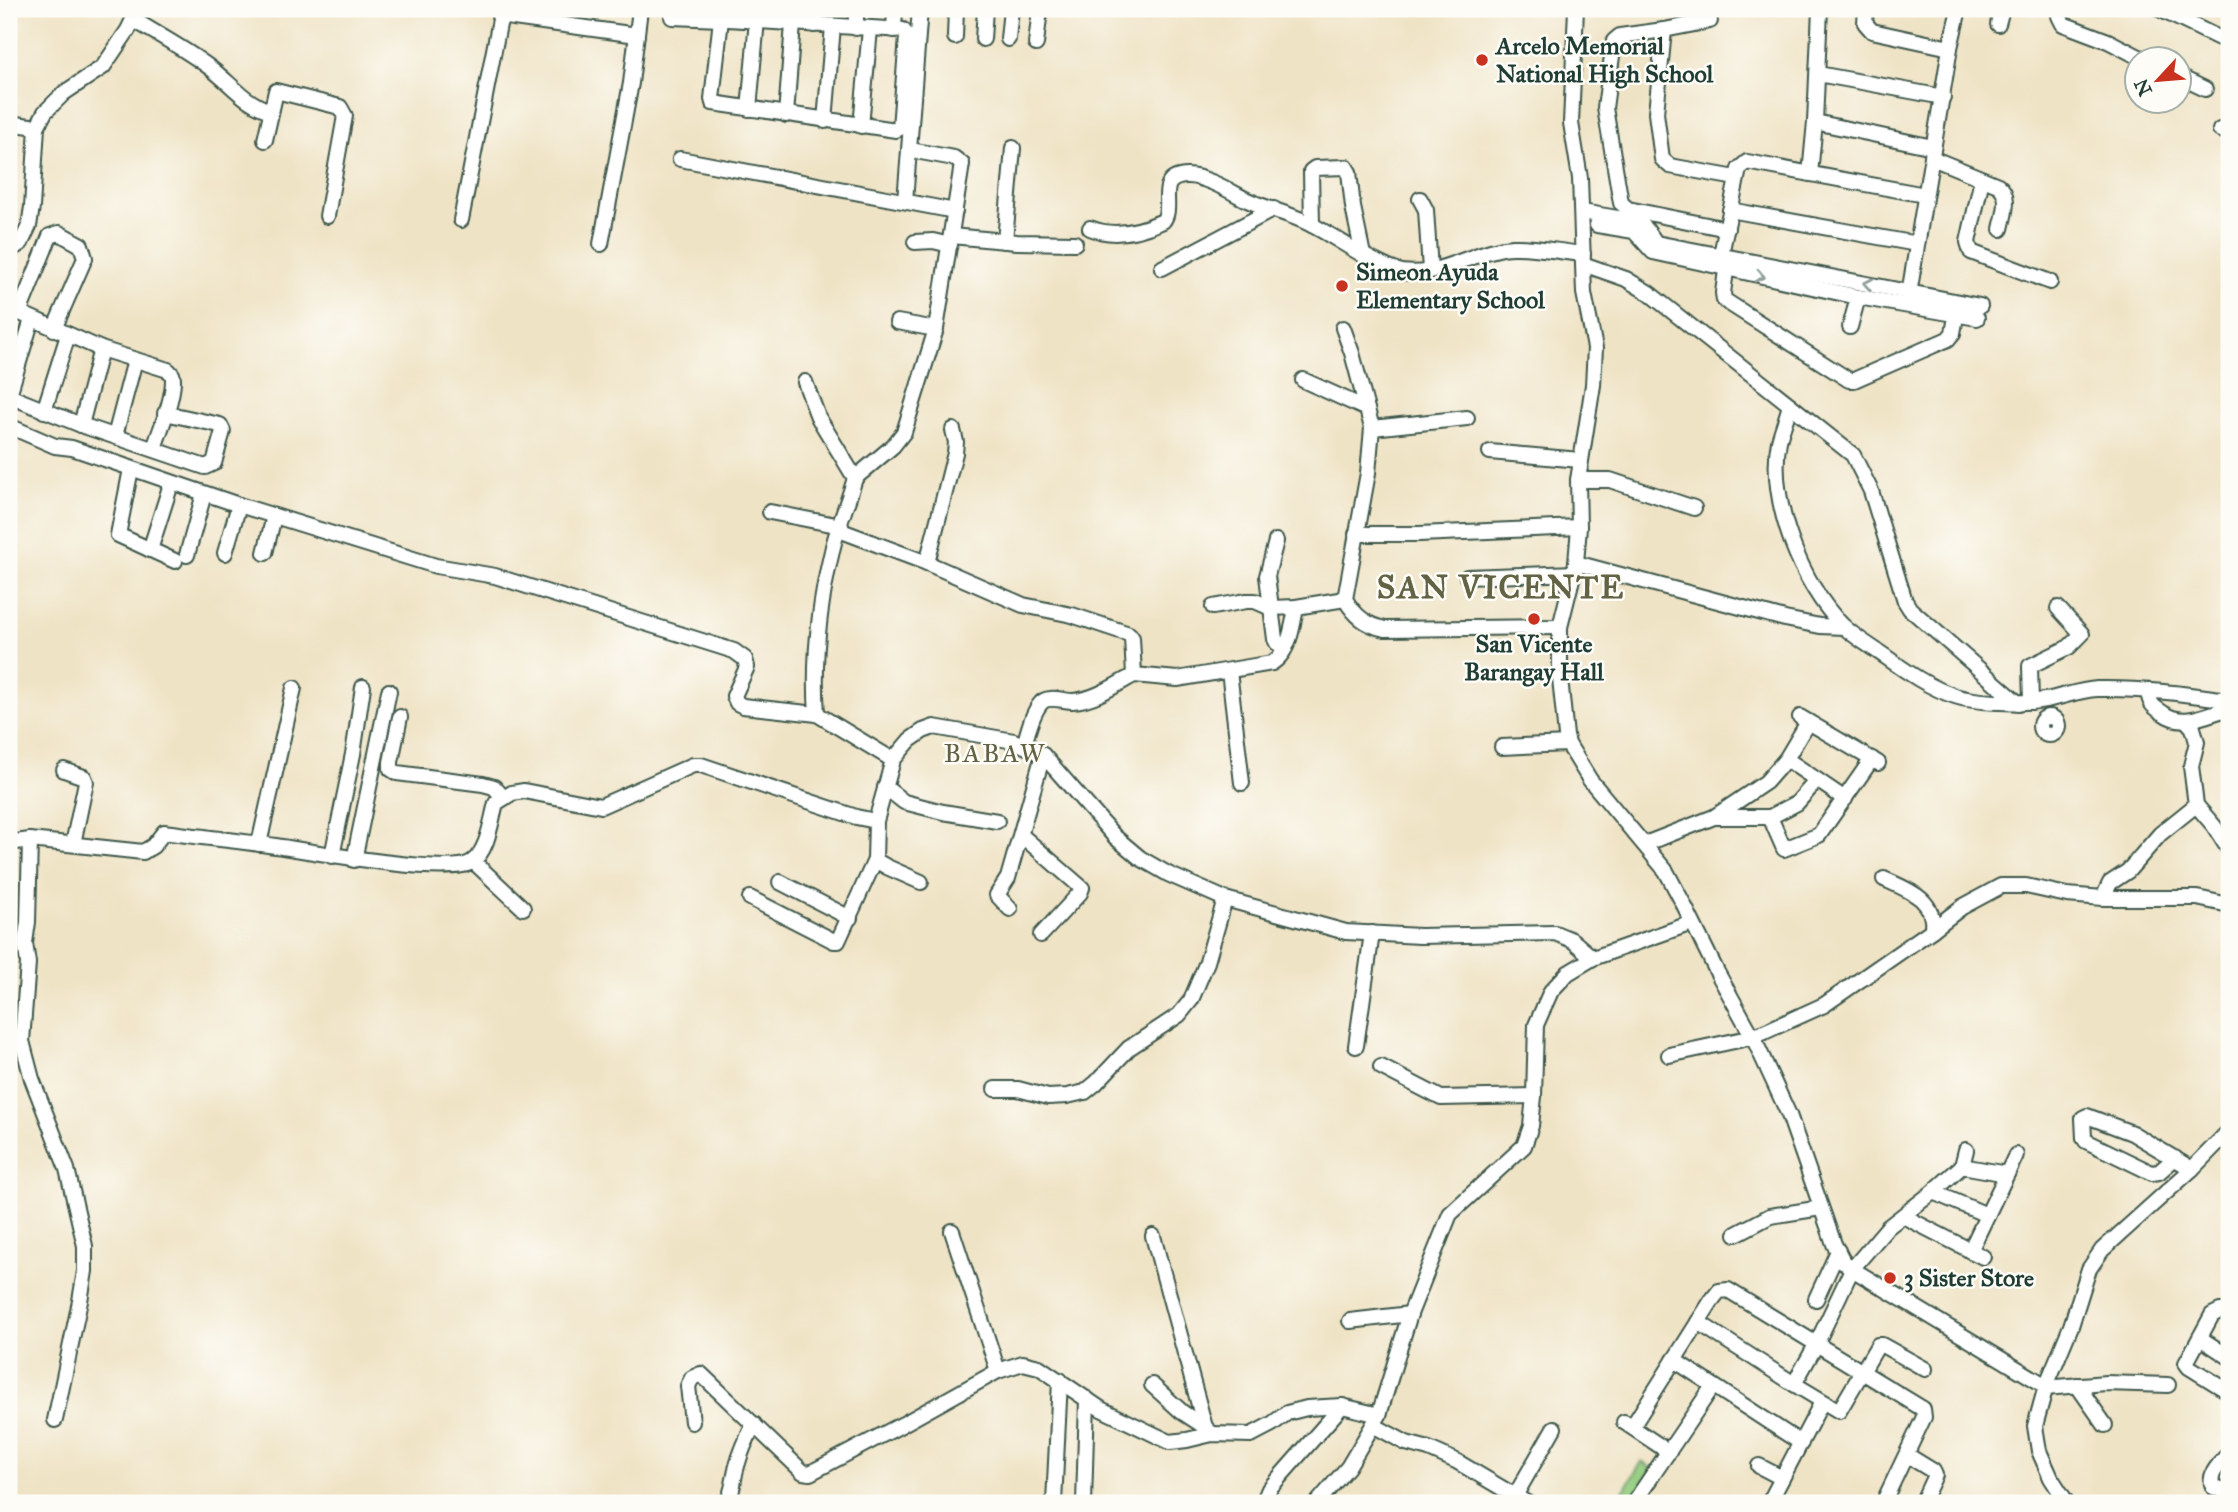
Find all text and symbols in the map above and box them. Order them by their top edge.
place label: Arcelo Memorial National High School [1494,31,1714,89]
north arrow [2122,46,2192,116]
marker: Arcelo Memorial National High School [1474,52,1490,68]
text: N [2129,75,2157,100]
place label: Simeon Ayuda Elementary School [1356,257,1545,315]
one-way arrow [1754,268,1766,283]
one-way arrow [1862,277,1874,292]
marker: Simeon Ayuda Elementary School [1334,278,1350,294]
district label: SAN VICENTE [1377,568,1625,607]
marker: San Vicente Barangay Hall [1526,611,1542,627]
place label: San Vicente Barangay Hall [1464,629,1604,687]
district label: BABAW [944,737,1046,769]
place label: 3 Sister Store [1904,1263,2034,1293]
marker: 3 Sister Store [1882,1270,1898,1286]

